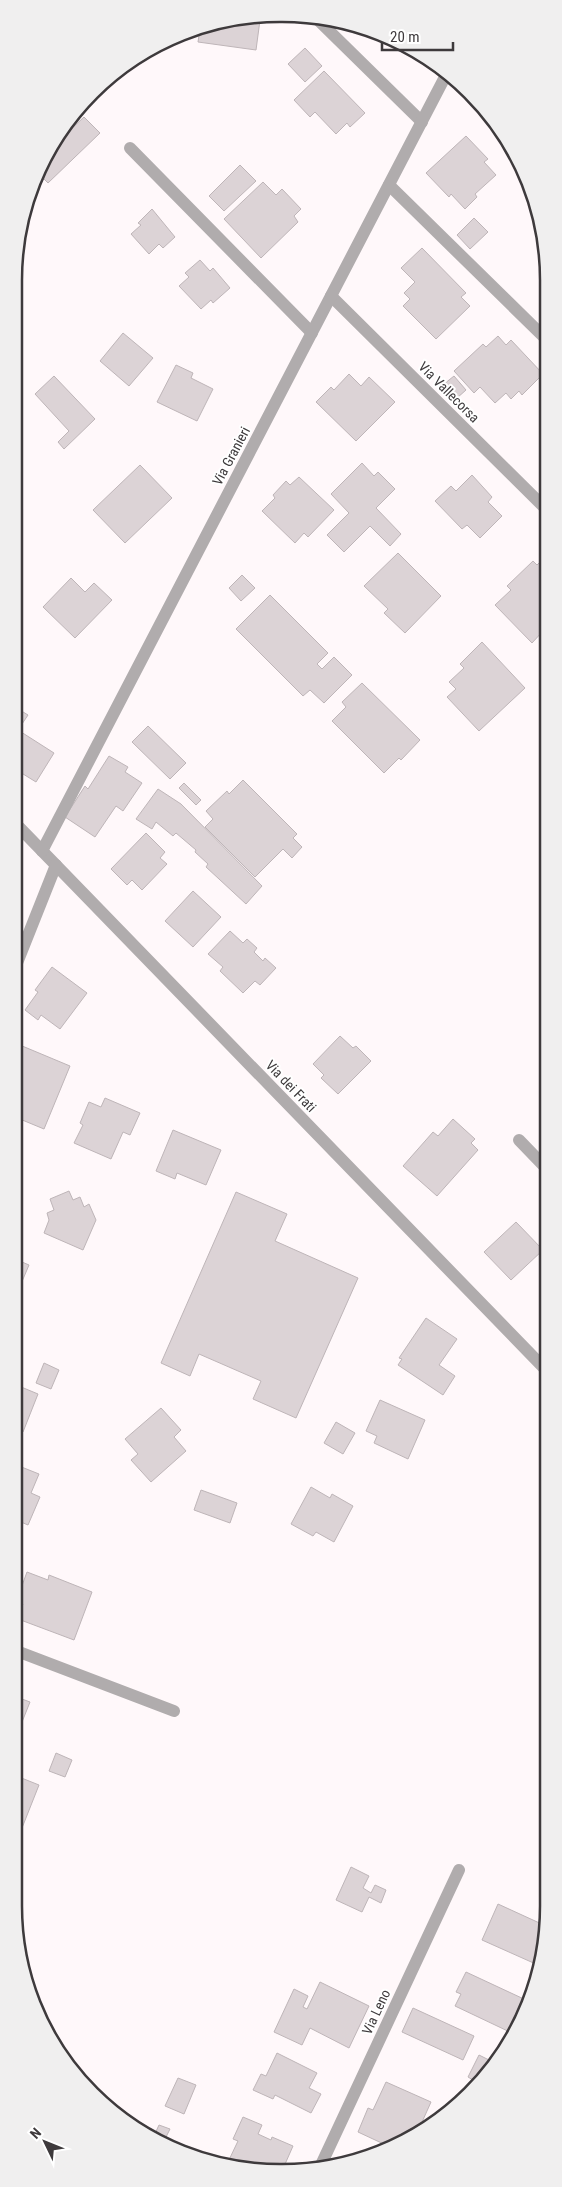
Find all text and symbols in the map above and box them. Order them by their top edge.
scale bar [382,20,453,52]
text: 20 m [390,28,420,46]
street label: Via Vallecorsa [415,358,483,426]
street label: Via Granieri [209,424,253,488]
street label: Via dei Frati [262,1057,320,1115]
street label: Via Leno [359,1987,393,2037]
north arrow [20,2117,70,2167]
text: N [27,2125,44,2142]

